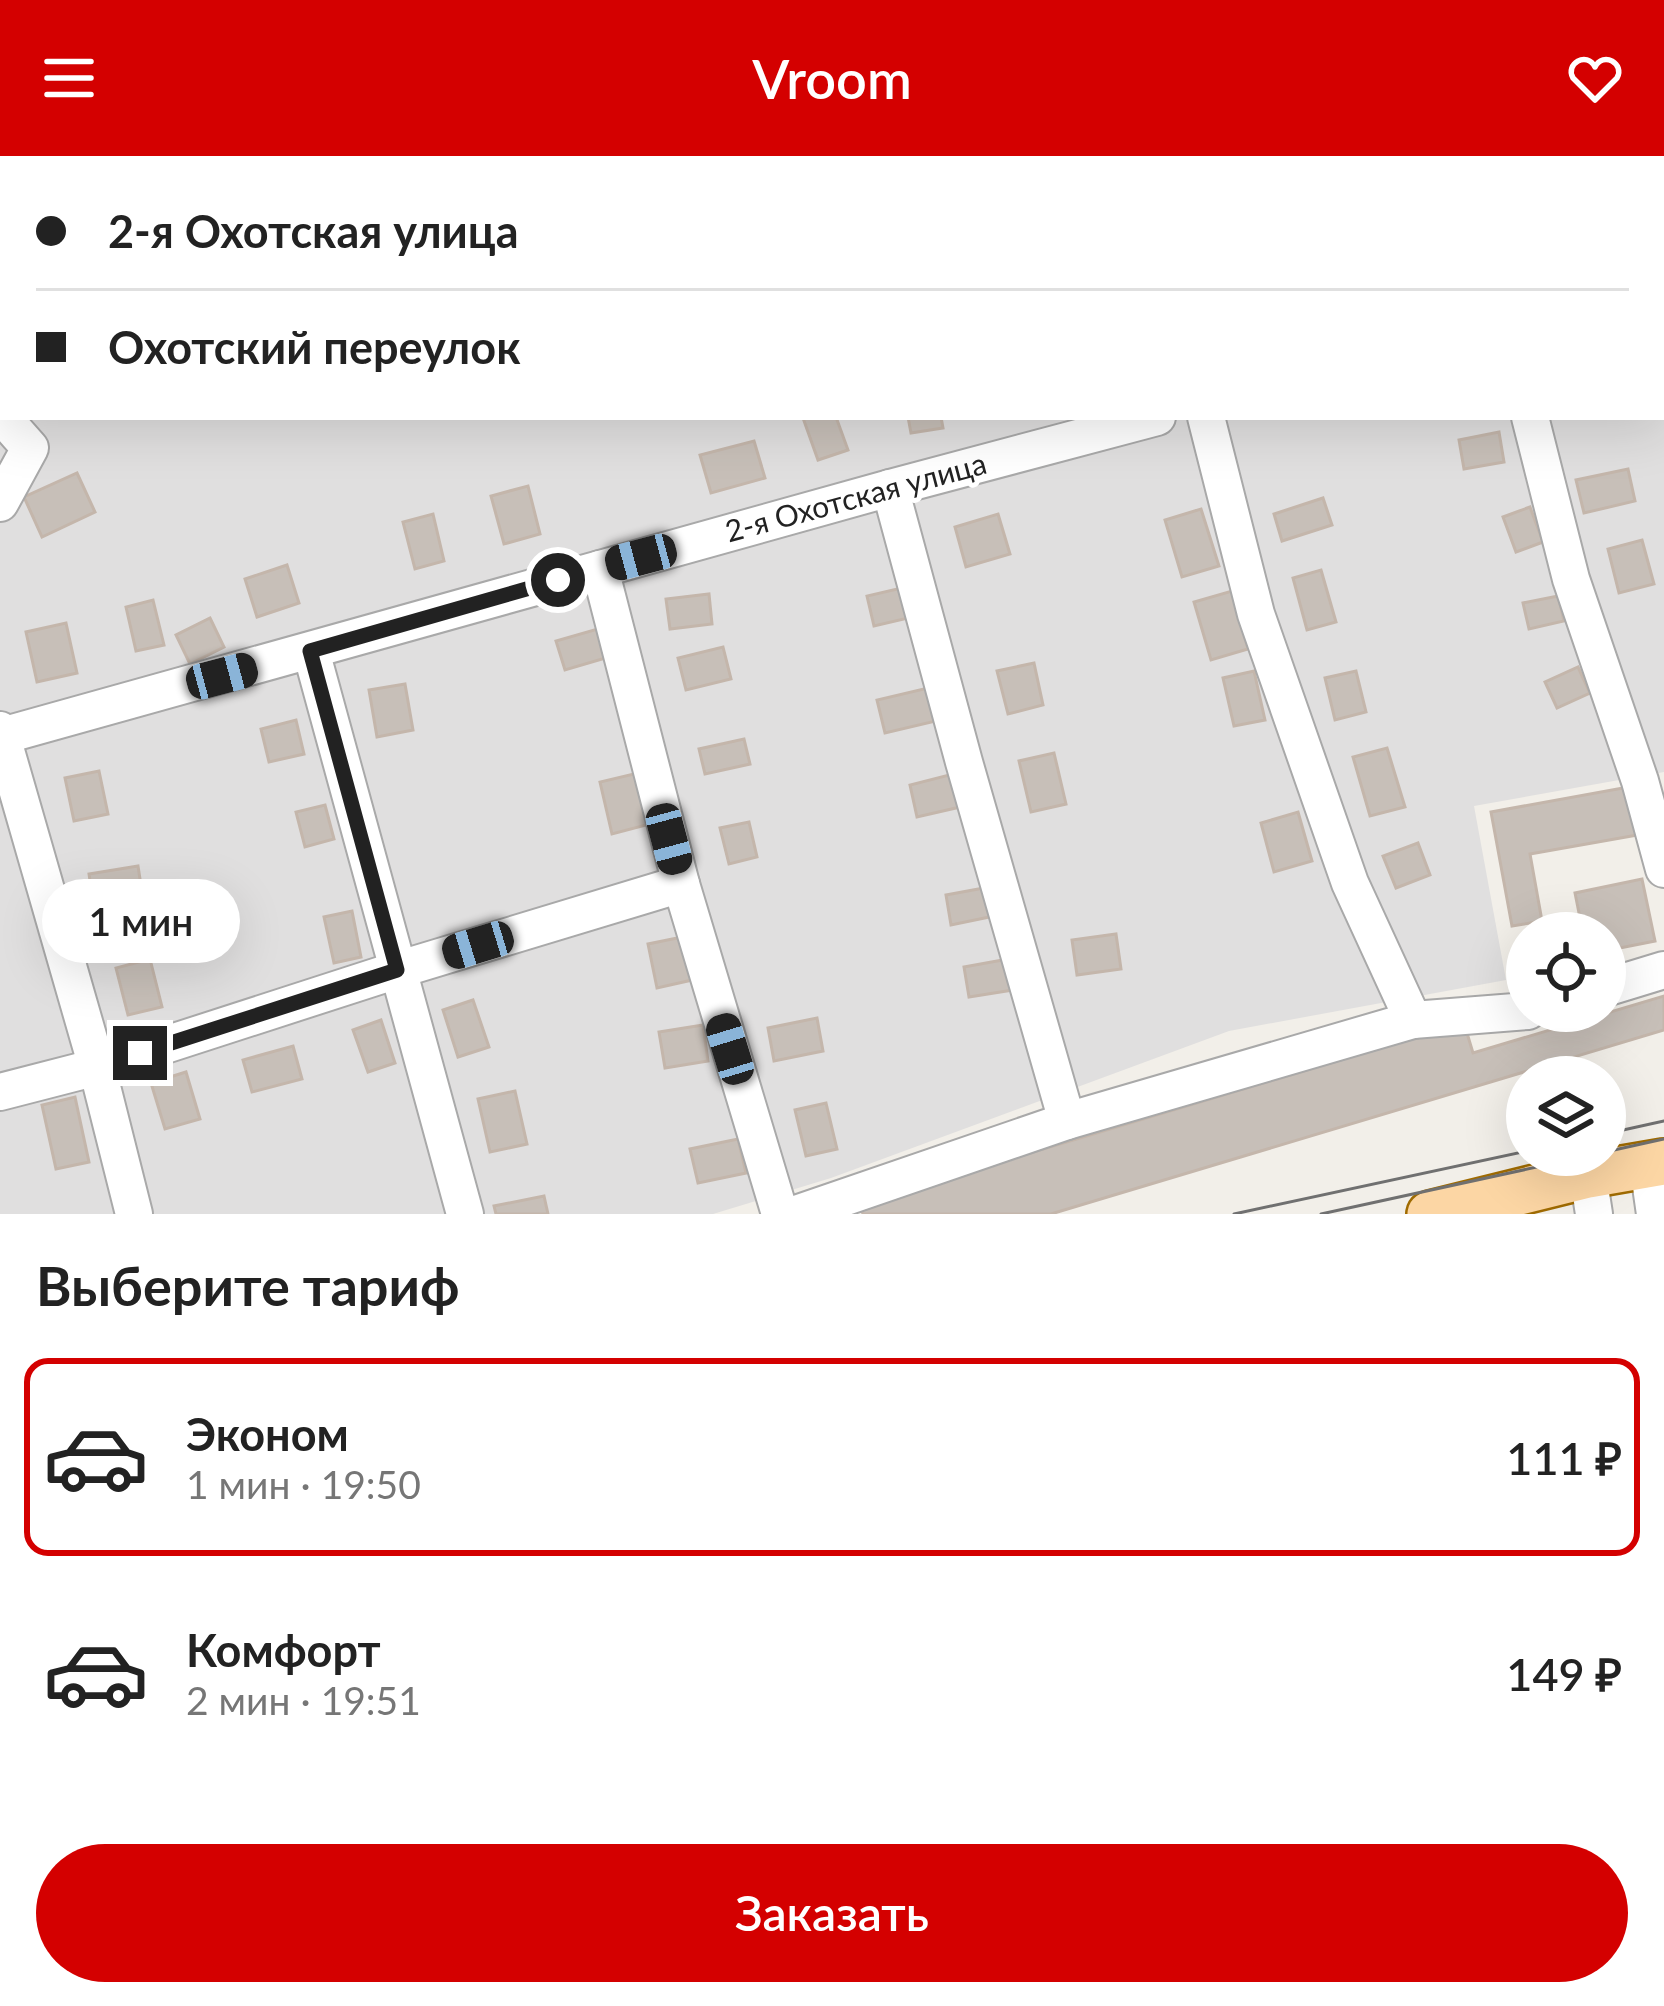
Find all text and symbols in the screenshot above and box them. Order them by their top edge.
icon: menu [36,45,102,111]
icon: heart [1562,45,1628,111]
text: Vroom [752,46,912,111]
text: 2-я Охотская улица [108,204,519,258]
text: Охотский переулок [108,320,521,374]
street label: 2-я Охотская улица [721,444,990,548]
car [602,530,680,584]
route start [531,553,585,607]
car [183,649,261,703]
car [642,800,696,878]
callout: 1 мин [41,879,239,963]
text: 1 мин [89,898,193,944]
map controls [1506,912,1626,1176]
button: locate [1506,912,1626,1032]
car [438,917,518,973]
car [702,1009,758,1089]
route end [113,1026,167,1080]
button: layers [1506,1056,1626,1176]
text: Выберите тариф [36,1253,459,1318]
icon: car [42,1403,150,1511]
text: Эконом [186,1407,349,1461]
text: 111 ₽ [1506,1431,1622,1485]
text: 1 мин · 19:50 [186,1461,421,1507]
icon: car [42,1619,150,1727]
text: Комфорт [186,1623,381,1677]
text: 149 ₽ [1506,1647,1622,1701]
text: 2 мин · 19:51 [186,1677,421,1723]
button: Заказать [36,1844,1628,1982]

